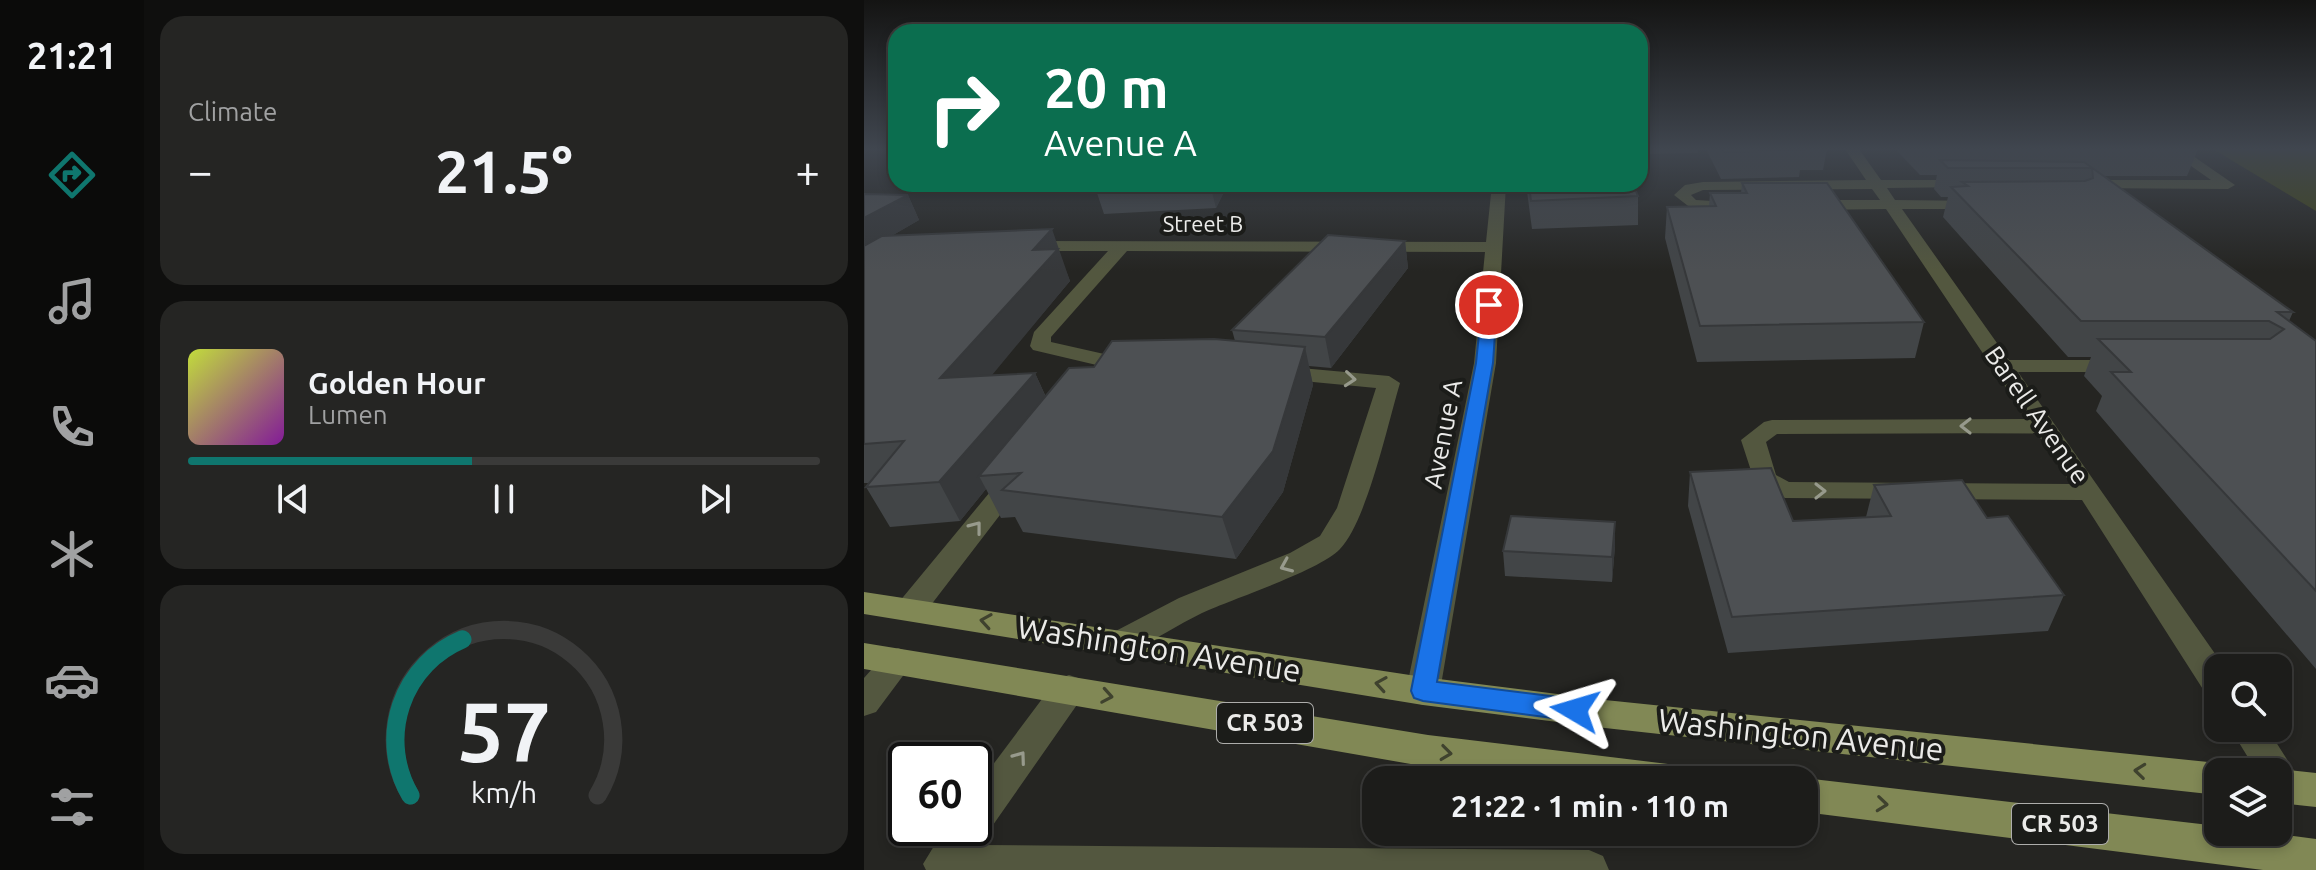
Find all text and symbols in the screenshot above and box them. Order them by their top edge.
text: 21:21 [27,35,117,76]
icon: right [912,56,1016,160]
text: 20 m [1044,56,1169,119]
text: Climate [188,97,277,126]
text: Avenue A [1044,122,1197,163]
text: 21.5° [435,137,573,204]
text: − [188,146,213,195]
text: + [795,146,820,195]
icon: directions [44,147,100,203]
street label: Street B [1163,211,1243,236]
pin [1455,271,1523,339]
icon: music [44,273,100,329]
icon: arrive [1467,283,1511,327]
street label: Barell Avenue [1979,340,2096,489]
text: Golden Hour [308,366,486,400]
one-way arrow [1344,371,1357,388]
street label: Avenue A [1418,377,1467,491]
icon: phone [44,399,100,455]
text: Lumen [308,400,388,429]
one-way arrow [1959,417,1972,435]
icon: previous [271,477,315,521]
icon: pause [482,477,526,521]
icon: next [693,477,737,521]
one-way arrow [1814,482,1827,500]
one-way arrow [966,522,981,536]
icon: climate [44,526,100,582]
one-way arrow [1280,556,1295,572]
street label: Washington Avenue [1015,608,1304,688]
one-way arrow [980,613,993,630]
icon: car [44,652,100,708]
map controls [2204,654,2292,846]
button: search [2204,654,2292,742]
position arrow [1533,668,1617,752]
one-way arrow [1375,676,1388,693]
text: 57 [457,683,551,777]
one-way arrow [1100,687,1113,704]
street label: Washington Avenue [1657,701,1946,767]
road number: CR 503 [1217,703,1313,743]
speed limit sign: 60 [888,742,992,846]
one-way arrow [1439,744,1453,761]
one-way arrow [1010,751,1024,766]
button: layers [2204,758,2292,846]
one-way arrow [2134,763,2147,780]
text: km/h [471,776,537,808]
icon: filters [44,779,100,835]
text: 21:22 · 1 min · 110 m [1451,789,1729,823]
one-way arrow [1875,795,1888,812]
road number: CR 503 [2012,804,2108,844]

